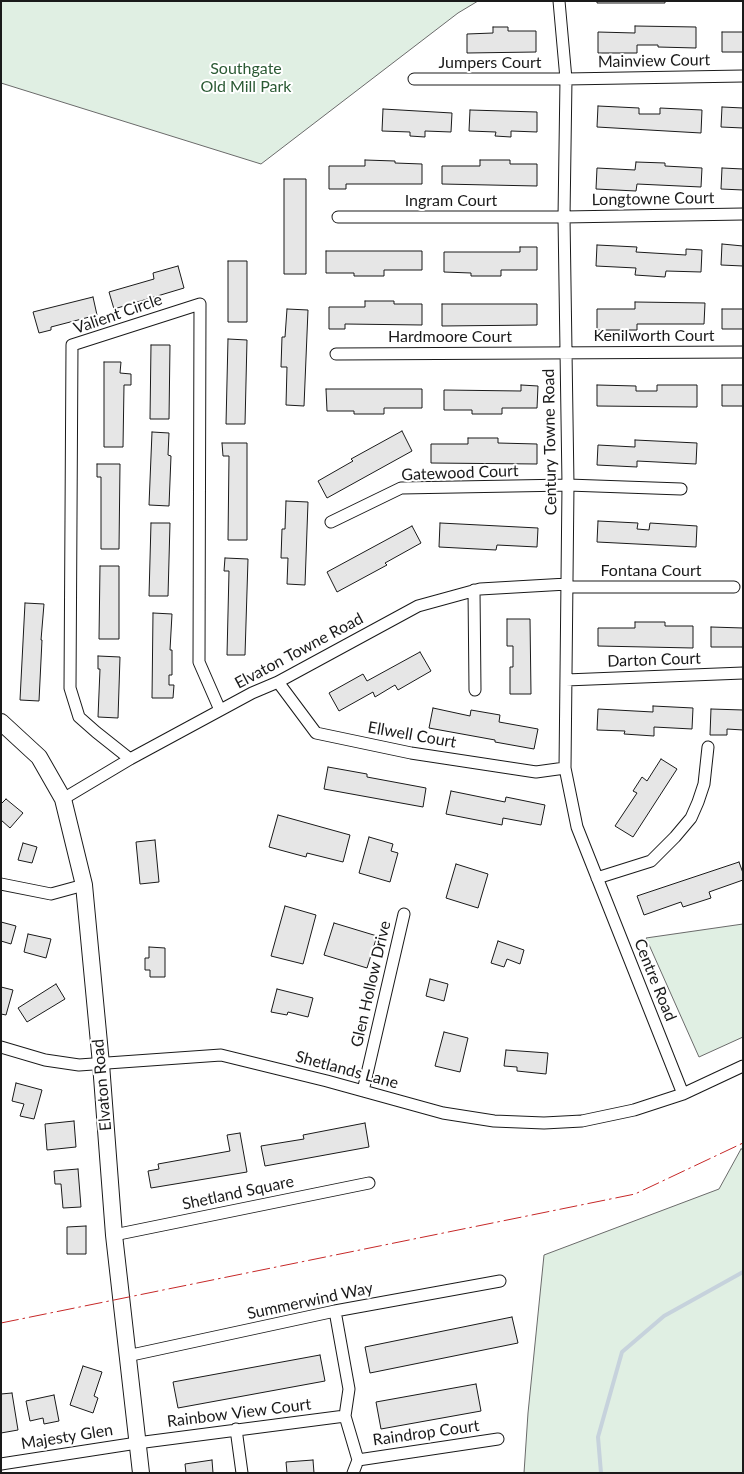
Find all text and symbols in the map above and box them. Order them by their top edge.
street label: Mainview Court [598,50,710,72]
street label: Jumpers Court [439,53,541,73]
park label: Southgate Old Mill Park [201,59,291,97]
street label: Longtowne Court [591,188,715,210]
street label: Ingram Court [405,191,497,211]
street label: Valient Circle [71,290,165,338]
street label: Kenilworth Court [593,326,715,346]
street label: Hardmoore Court [388,327,512,347]
street label: Century Towne Road [539,369,561,515]
street label: Gatewood Court [401,461,519,485]
street label: Fontana Court [601,561,701,581]
street label: Elvaton Towne Road [232,609,366,693]
street label: Darton Court [607,649,701,671]
street label: Ellwell Court [366,718,458,752]
street label: Glen Hollow Drive [347,919,395,1049]
street label: Centre Road [630,936,680,1024]
street label: Elvaton Road [88,1038,116,1132]
street label: Shetlands Lane [293,1047,401,1093]
street label: Shetland Square [180,1172,296,1214]
street label: Summerwind Way [245,1278,375,1324]
street label: Rainbow View Court [166,1395,312,1431]
street label: Raindrop Court [372,1416,480,1450]
street label: Majesty Glen [20,1420,114,1454]

